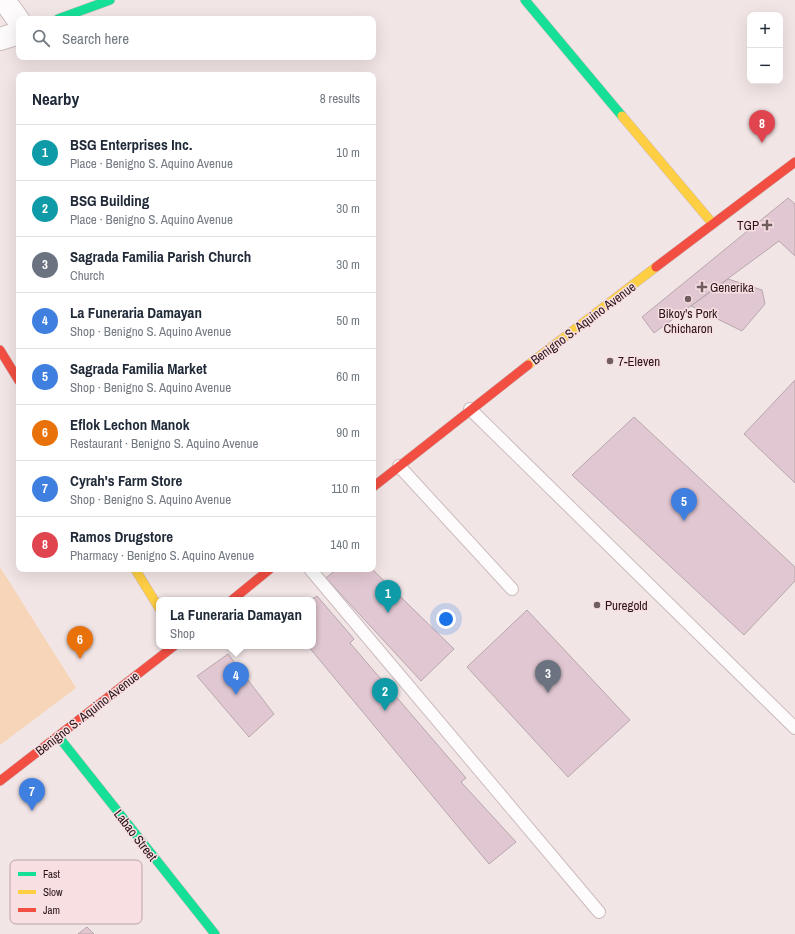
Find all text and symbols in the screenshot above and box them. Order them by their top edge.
map controls [747,12,783,84]
button: + [747,12,783,48]
search box [16,16,376,60]
icon: search [30,27,52,49]
text: Search here [62,28,129,49]
button: − [747,48,783,84]
text: Nearby [32,87,79,110]
text: 8 results [320,90,360,107]
pin: 8 [749,110,775,143]
text: BSG Enterprises Inc. [70,134,192,155]
text: 1 [42,144,48,161]
text: 10 m [336,144,360,161]
text: Place · Benigno S. Aquino Avenue [70,155,233,172]
text: BSG Building [70,190,149,211]
text: 2 [42,200,48,217]
text: 30 m [336,200,360,217]
text: Place · Benigno S. Aquino Avenue [70,211,233,228]
place label: TGP [737,217,759,234]
marker: TGP [762,220,772,230]
text: Sagrada Familia Parish Church [70,246,251,267]
text: 3 [42,256,48,273]
text: 30 m [336,256,360,273]
text: Church [70,267,104,284]
street label: Benigno S. Aquino Avenue [527,278,639,368]
place label: Generika [710,279,754,296]
marker: Generika [697,282,707,292]
marker: Bikoy's Pork Chicharon [683,294,693,304]
text: La Funeraria Damayan [70,302,202,323]
place label: Bikoy's Pork Chicharon [659,305,718,337]
text: 4 [42,312,48,329]
text: 50 m [336,312,360,329]
text: Shop · Benigno S. Aquino Avenue [70,323,231,340]
place label: 7-Eleven [618,353,660,370]
marker: 7-Eleven [605,356,615,366]
text: Sagrada Familia Market [70,358,207,379]
text: 5 [42,368,48,385]
text: 60 m [336,368,360,385]
text: Shop · Benigno S. Aquino Avenue [70,379,231,396]
text: Eflok Lechon Manok [70,414,190,435]
text: 6 [42,424,48,441]
text: 90 m [336,424,360,441]
text: Restaurant · Benigno S. Aquino Avenue [70,435,258,452]
text: Cyrah's Farm Store [70,470,182,491]
text: 7 [42,480,48,497]
text: 110 m [331,480,360,497]
pin: 5 [671,488,697,521]
text: Shop · Benigno S. Aquino Avenue [70,491,231,508]
text: Ramos Drugstore [70,526,173,547]
text: 8 [42,536,48,553]
text: 140 m [330,536,360,553]
text: Pharmacy · Benigno S. Aquino Avenue [70,547,254,564]
pin: 1 [375,580,401,613]
popup [156,597,316,649]
place label: Puregold [605,597,648,614]
marker: Puregold [592,600,602,610]
text: La Funeraria Damayan [170,604,302,625]
your location [436,609,456,629]
text: Shop [170,625,195,642]
pin: 6 [67,626,93,659]
pin: 3 [535,660,561,693]
pin: 4 [223,662,249,695]
street label: Benigno S. Aquino Avenue [32,667,143,759]
pin: 2 [372,678,398,711]
pin: 7 [19,778,45,811]
street label: Labao Street [110,806,161,865]
legend [10,860,142,924]
text: Fast [43,867,61,881]
text: Slow [43,885,63,899]
text: Jam [43,903,60,917]

